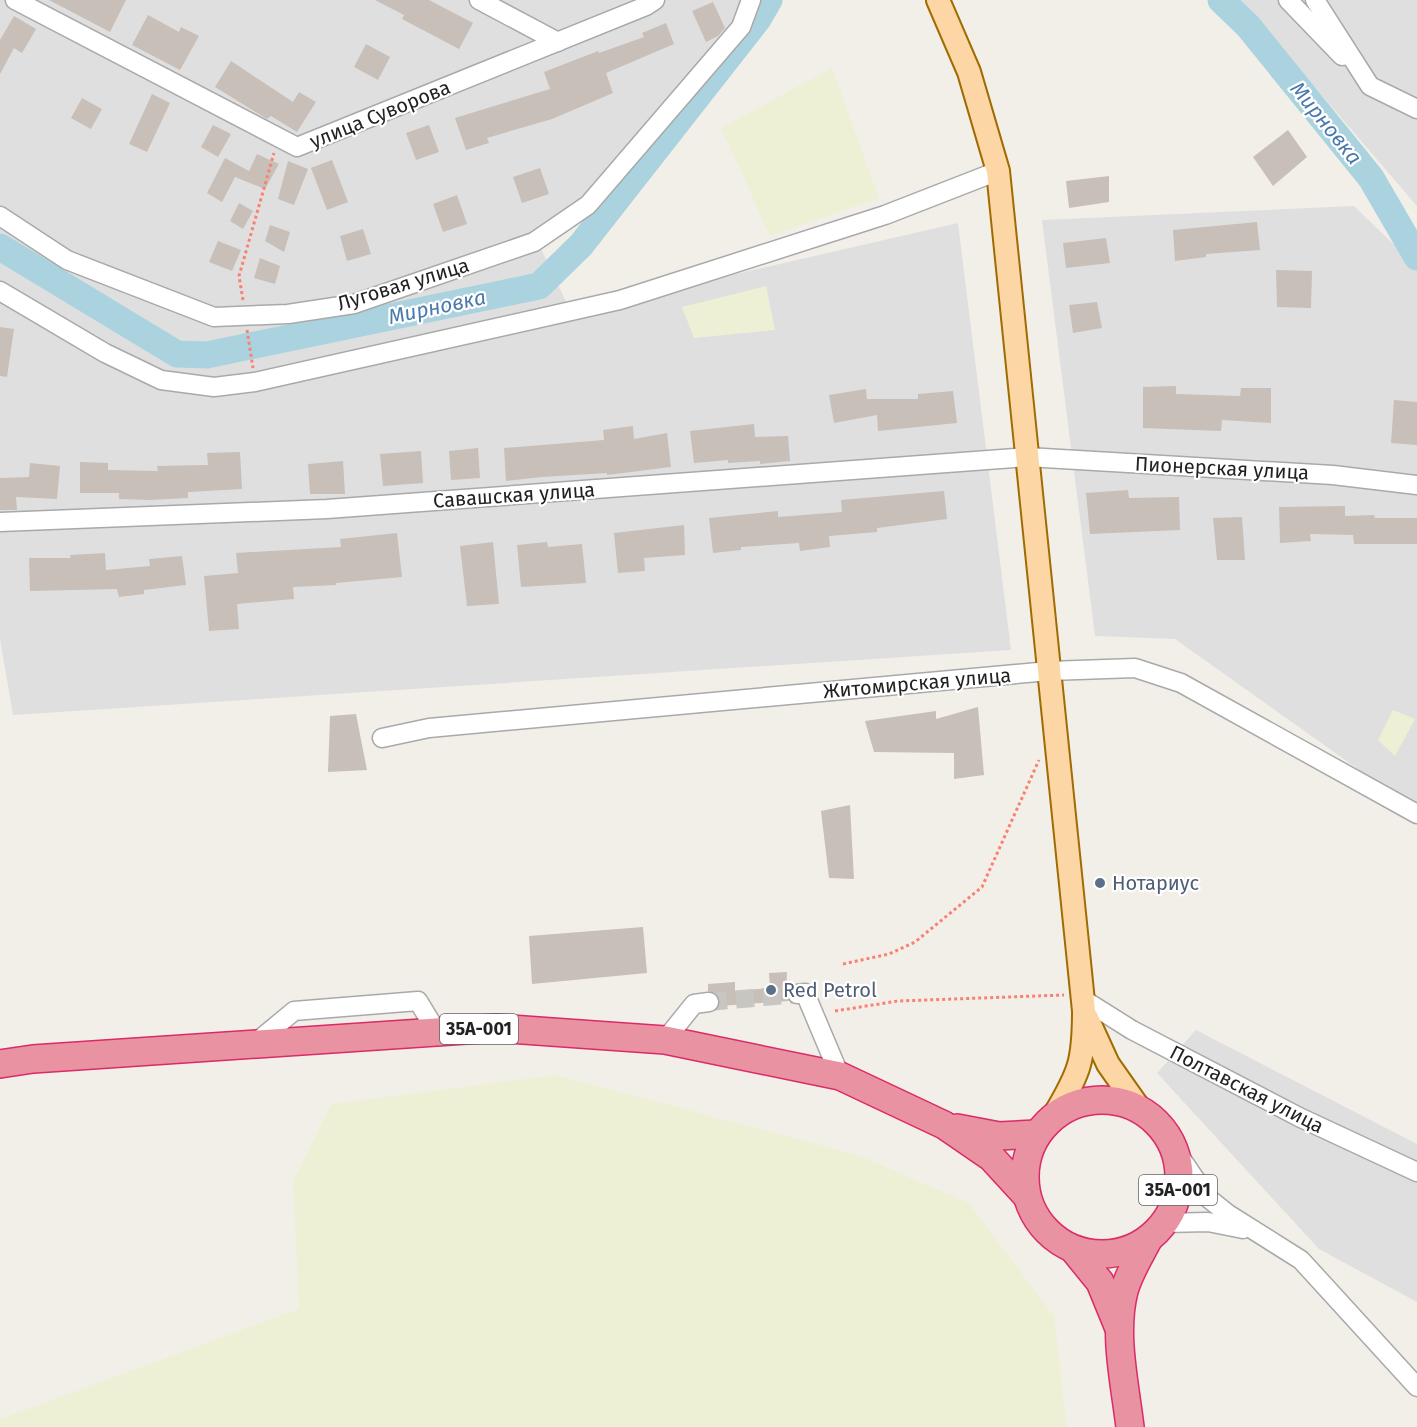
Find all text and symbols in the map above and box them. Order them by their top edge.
street label: улица Суворова [306,75,454,153]
water label: Мирновка [1285,76,1367,170]
street label: Луговая улица [334,253,472,315]
water label: Мирновка [386,284,488,330]
street label: Пионерская улица [1134,451,1310,485]
street label: Савашская улица [432,477,596,513]
street label: Житомирская улица [822,663,1012,703]
place label: Нотариус [1112,871,1199,895]
marker: Нотариус [1093,876,1107,890]
place label: Red Petrol [783,978,877,1002]
marker: Red Petrol [764,983,778,997]
road number: 35А-001 [440,1014,518,1044]
street label: Полтавская улица [1166,1040,1328,1138]
road number: 35А-001 [1139,1175,1217,1205]

